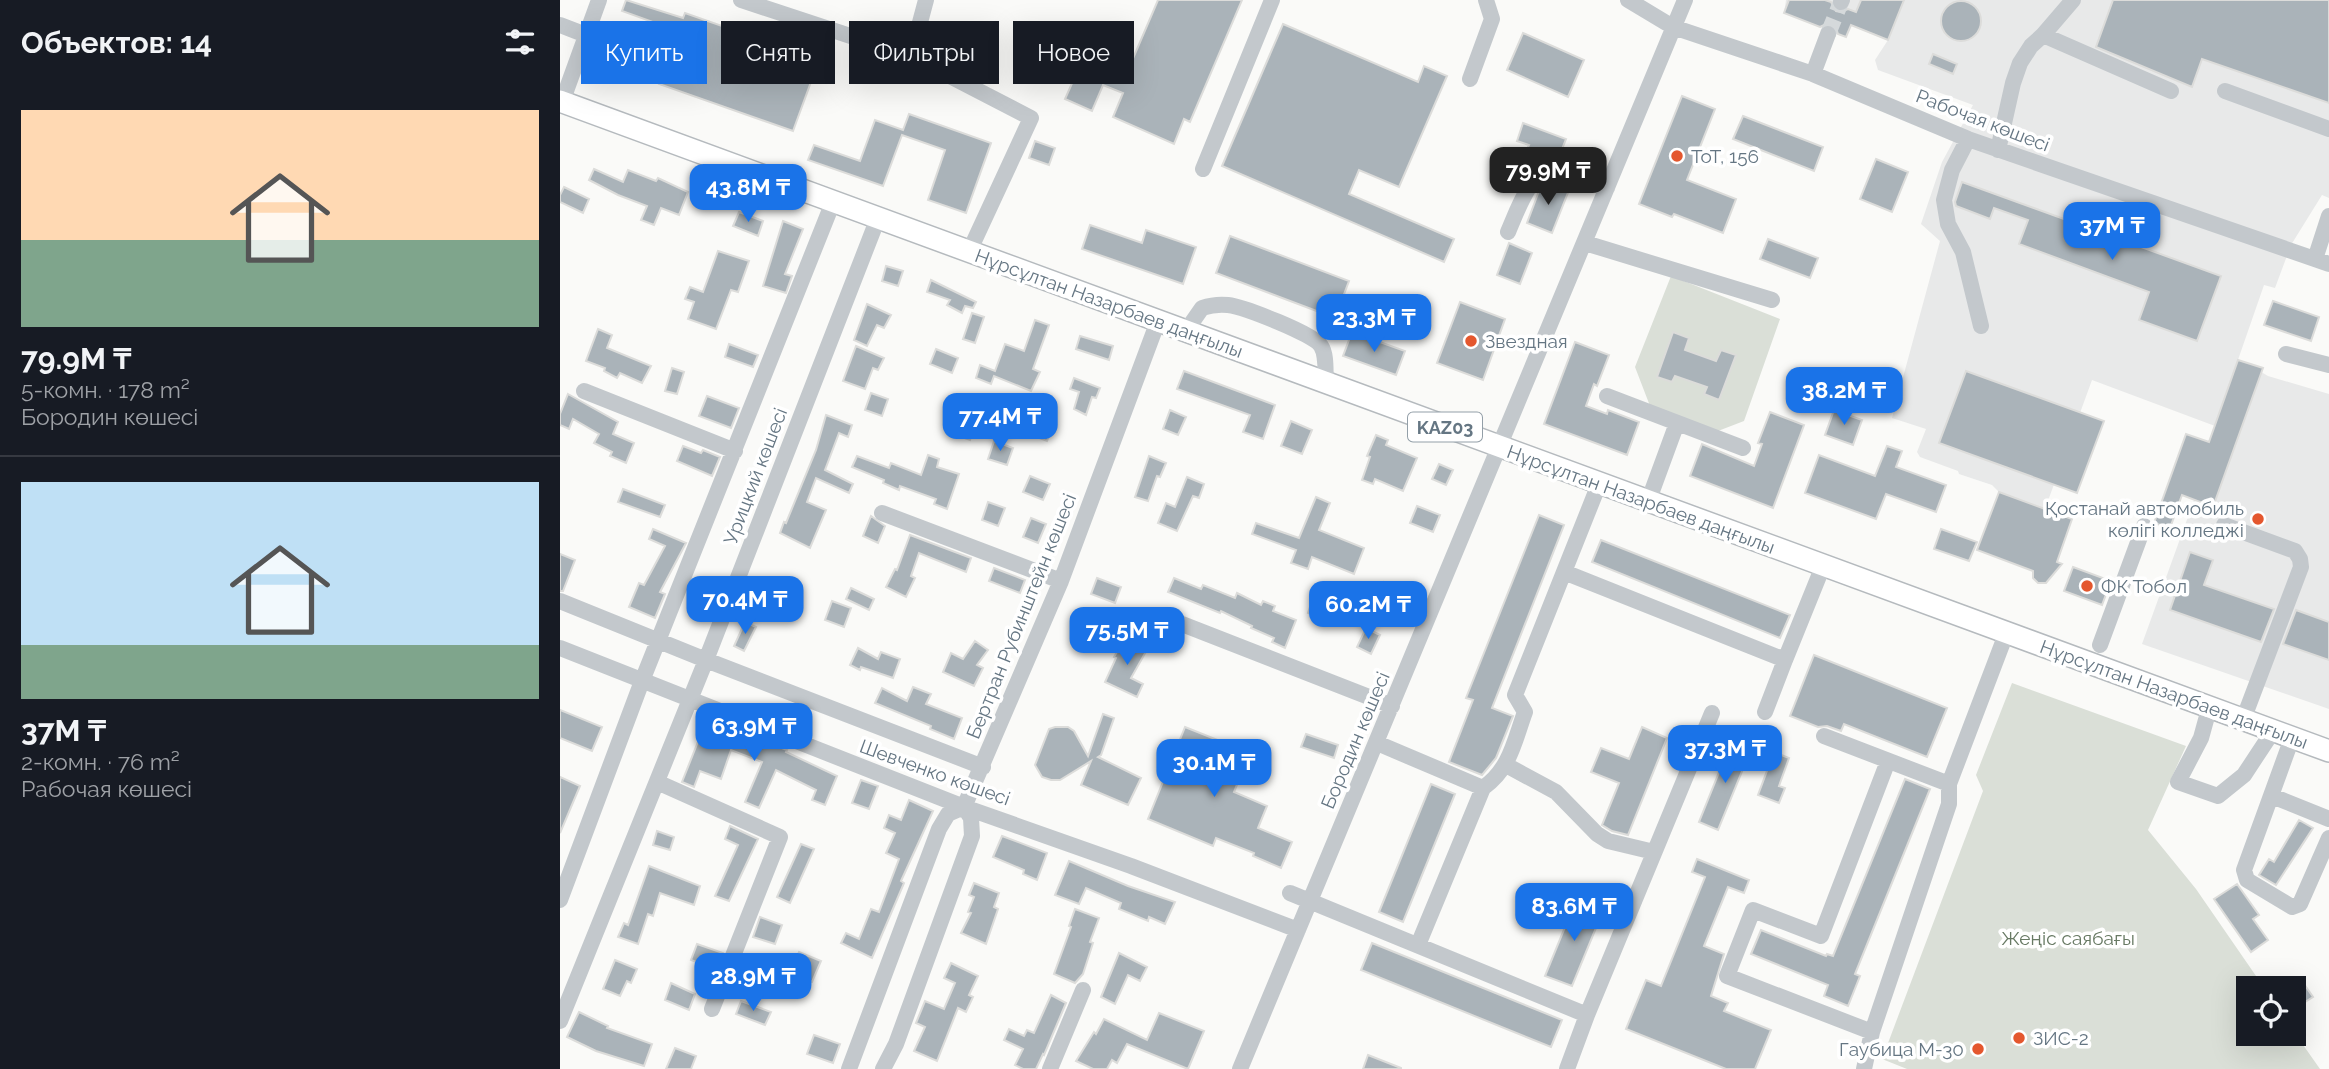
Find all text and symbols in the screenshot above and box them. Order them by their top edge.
chip: Купить [581,21,707,84]
chip: Снять [721,21,835,84]
chip: Фильтры [849,21,999,84]
chip: Новое [1013,21,1134,84]
icon: filters [501,23,539,61]
text: Объектов: 14 [21,25,212,60]
street label: Рабочая көшесі [1913,84,2053,156]
place label: ТоТ, 156 [1691,145,1759,167]
pin: 79.9M ₸ [1483,148,1613,207]
marker: ТоТ, 156 [1669,148,1685,164]
icon: home [217,155,343,281]
text: 79.9M ₸ [1506,156,1590,183]
pin: 43.8M ₸ [683,164,813,224]
text: 43.8M ₸ [706,173,790,200]
pin: 37M ₸ [2063,202,2161,262]
text: 37M ₸ [2079,211,2145,238]
street label: Нұрсұлтан Назарбаев даңғылы [972,244,1246,362]
pin: 23.3M ₸ [1309,294,1439,354]
text: 23.3M ₸ [1332,303,1416,330]
place label: Звездная [1485,330,1568,352]
marker: Звездная [1463,333,1479,349]
text: 79.9M ₸ [21,341,132,376]
pin: 38.2M ₸ [1779,368,1909,427]
text: 5-комн. · 178 m² [21,376,190,403]
text: 38.2M ₸ [1802,376,1886,403]
pin: 77.4M ₸ [935,393,1065,453]
text: 77.4M ₸ [959,402,1041,429]
text: Бородин көшесі [21,403,198,430]
street label: Урицкий көшесі [719,405,791,547]
road number: KАZ03 [1408,412,1482,442]
street label: Нұрсұлтан Назарбаев даңғылы [1504,440,1778,558]
street label: Бертран Рубинштейн көшесі [962,490,1080,742]
place label: Қостанай автомобиль көлігі колледжі [2045,497,2244,541]
marker: Қостанай автомобиль көлігі колледжі [2250,511,2266,527]
icon: home [217,527,343,653]
place label: ФК Тобол [2101,575,2187,597]
pin: 70.4M ₸ [680,576,810,636]
marker: ФК Тобол [2079,578,2095,594]
pin: 60.2M ₸ [1303,582,1433,641]
text: 70.4M ₸ [703,585,788,612]
text: 60.2M ₸ [1325,590,1411,617]
pin: 75.5M ₸ [1062,608,1192,667]
text: 75.5M ₸ [1086,616,1168,643]
street label: Нұрсұлтан Назарбаев даңғылы [2037,635,2311,753]
street label: Бородин көшесі [1316,668,1394,812]
pin: 63.9M ₸ [689,704,819,763]
text: 63.9M ₸ [711,712,797,739]
text: 37M ₸ [21,713,106,748]
pin: 37.3M ₸ [1660,726,1790,785]
text: 37.3M ₸ [1684,734,1766,761]
street label: Шевченко көшесі [857,735,1013,809]
pin: 30.1M ₸ [1149,740,1279,799]
text: 2-комн. · 76 m² [21,748,180,775]
text: 30.1M ₸ [1172,748,1256,775]
text: Рабочая көшесі [21,775,192,802]
pin: 83.6M ₸ [1509,884,1639,943]
text: 83.6M ₸ [1531,892,1617,919]
park label: Жеңіс саябағы [2001,927,2135,949]
pin: 28.9M ₸ [688,954,818,1013]
text: 28.9M ₸ [710,962,796,989]
map controls [2236,976,2306,1046]
button: locate [2236,976,2306,1046]
place label: ЗИС-2 [2033,1027,2089,1049]
marker: ЗИС-2 [2011,1030,2027,1046]
place label: Гаубица М-30 [1839,1038,1964,1060]
marker: Гаубица М-30 [1970,1041,1986,1057]

